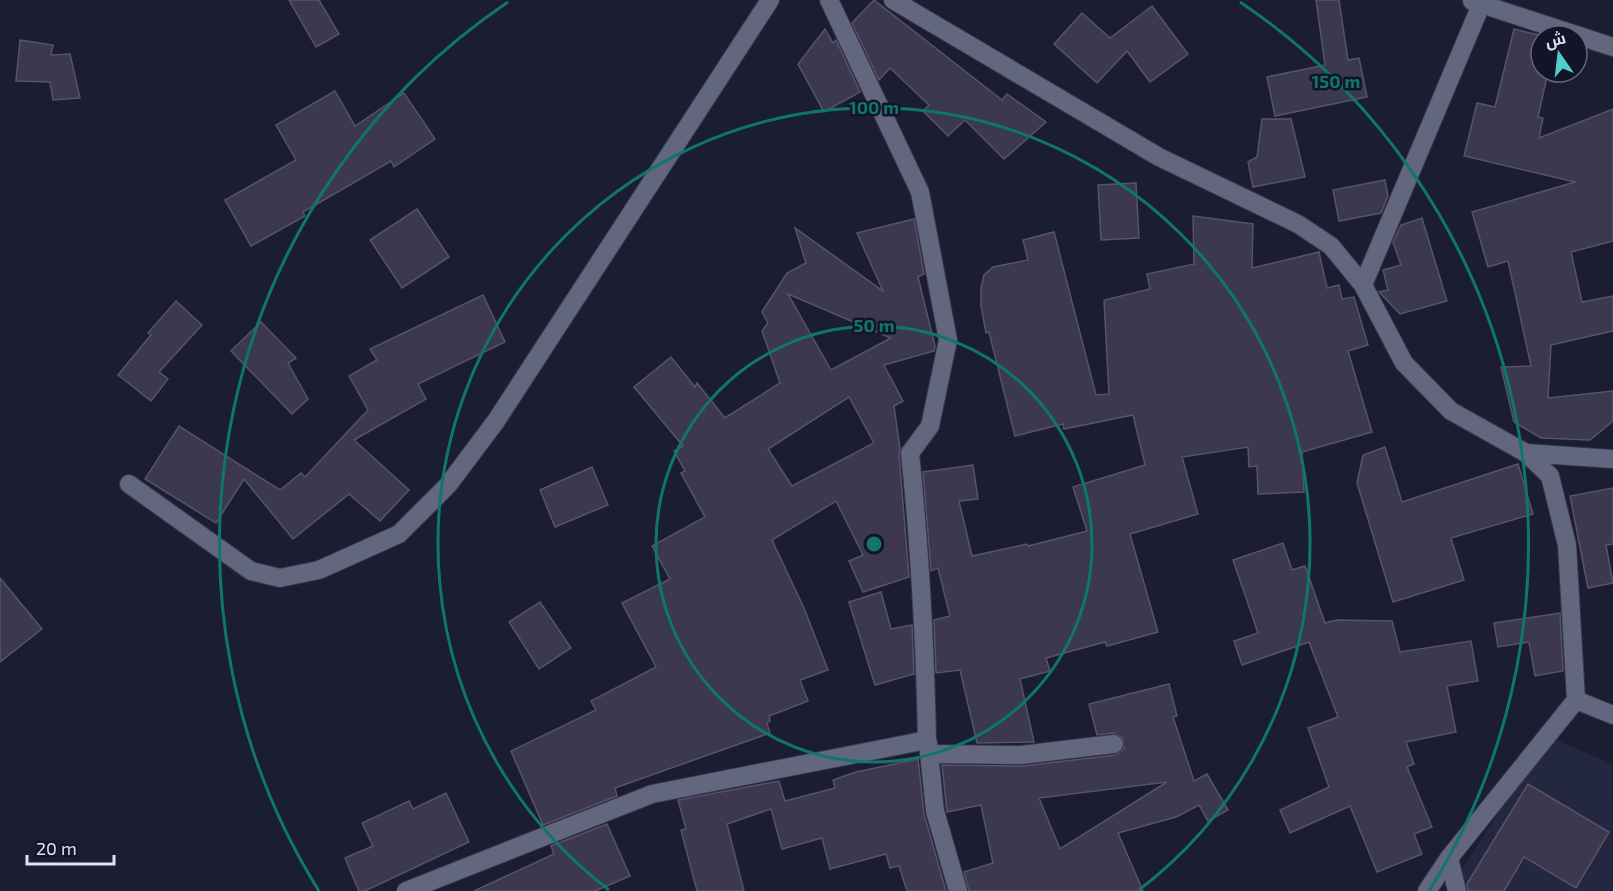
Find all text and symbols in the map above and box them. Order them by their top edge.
north arrow [1529,24,1589,84]
text: ش [1543,27,1568,52]
text: 150 m [1312,70,1360,92]
text: 100 m [849,96,899,118]
text: 50 m [853,314,895,336]
centre of rings [864,534,884,554]
scale bar [27,828,114,866]
text: 20 m [36,837,77,859]

